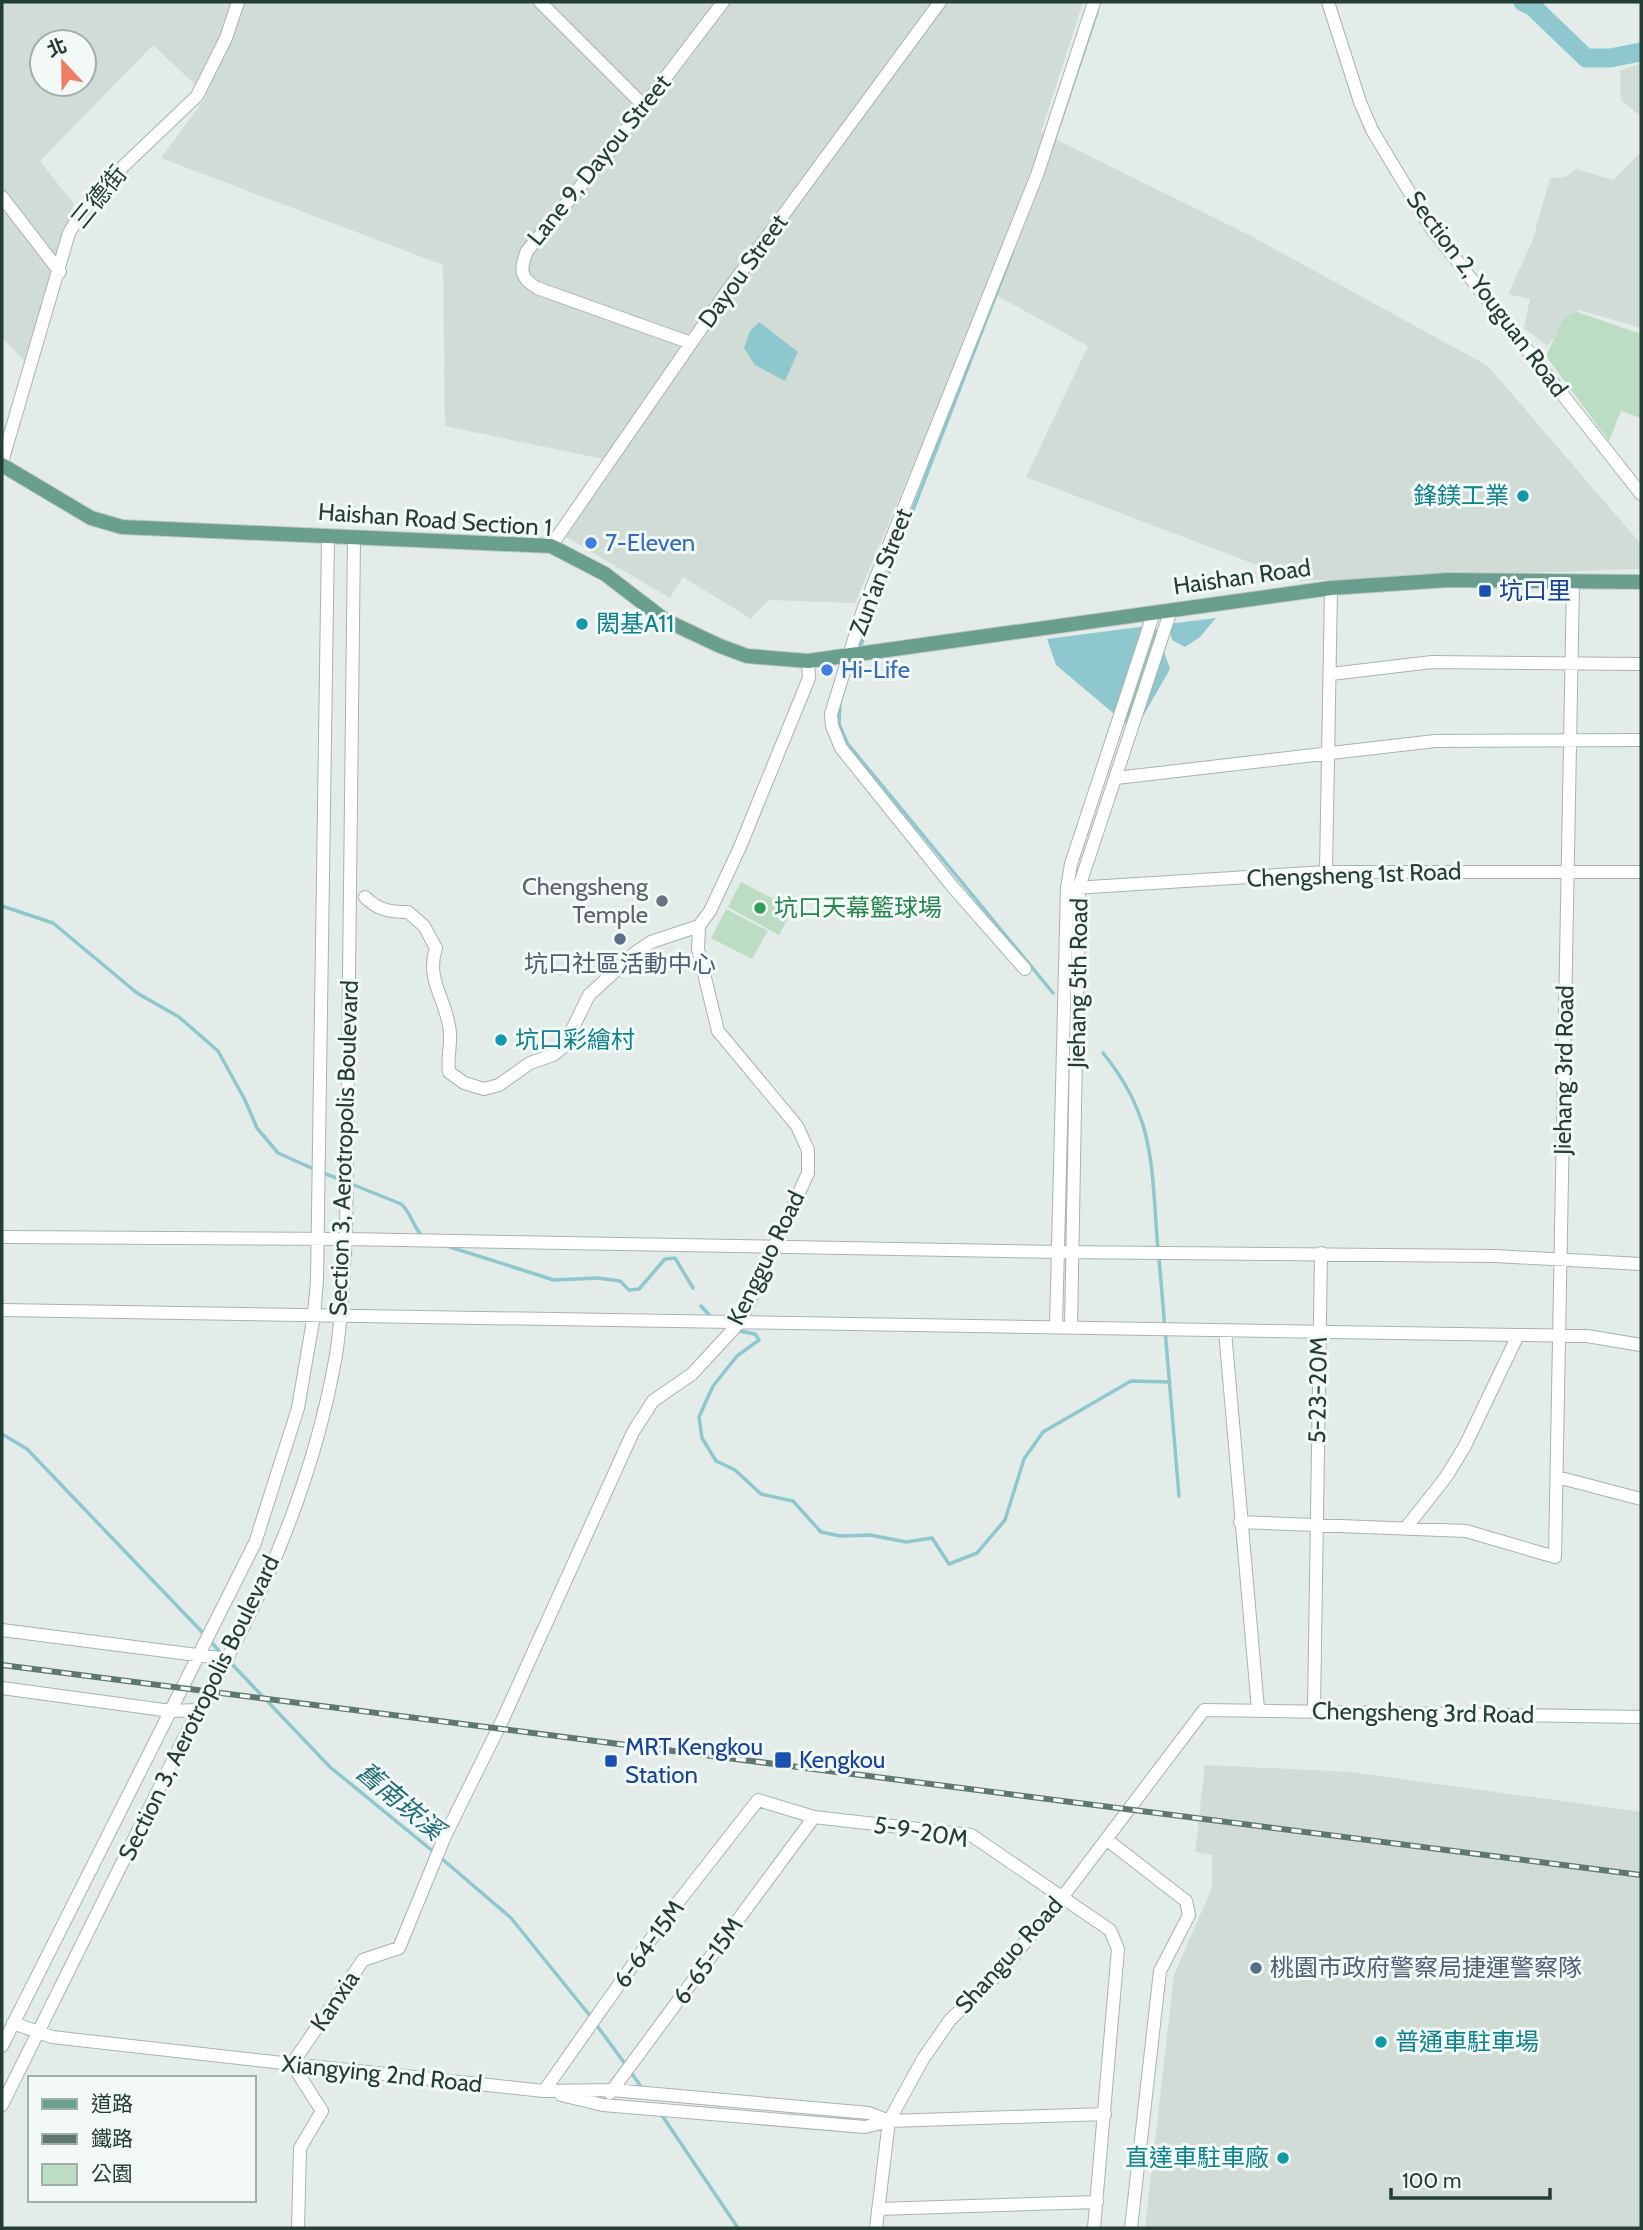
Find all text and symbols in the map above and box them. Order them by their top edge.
north arrow [28,28,98,98]
text: 北 [44,33,70,62]
street label: Lane 9, Dayou Street [521,68,676,251]
street label: 三德街 [65,160,133,234]
street label: Section 2, Youguan Road [1401,185,1574,402]
street label: Dayou Street [692,208,793,333]
place label: 鋒鎂工業 [1413,481,1509,510]
marker: 鋒鎂工業 [1515,488,1531,504]
street label: Haishan Road Section 1 [317,497,553,542]
street label: Zun'an Street [843,504,918,639]
place label: 7-Eleven [605,528,695,557]
marker: 7-Eleven [583,535,599,551]
street label: Haishan Road [1171,552,1313,601]
place label: 坑口里 [1499,576,1571,605]
marker: 坑口里 [1477,583,1493,599]
place label: 閎基A11 [596,609,674,638]
marker: 閎基A11 [574,616,590,632]
place label: Hi-Life [841,655,910,684]
marker: Hi-Life [819,662,835,678]
street label: Chengsheng 1st Road [1246,856,1462,893]
place label: Chengsheng Temple [522,872,649,929]
marker: Chengsheng Temple [654,893,670,909]
place label: 坑口天幕籃球場 [774,893,942,922]
street label: Jiehang 5th Road [1062,898,1093,1069]
marker: 坑口天幕籃球場 [752,900,768,916]
marker: 坑口社區活動中心 [612,931,628,947]
place label: 坑口社區活動中心 [524,949,716,978]
street label: Section 3, Aerotropolis Boulevard [323,980,364,1316]
street label: Jiehang 3rd Road [1548,985,1579,1156]
place label: 坑口彩繪村 [515,1025,635,1054]
marker: 坑口彩繪村 [493,1032,509,1048]
street label: Kengguo Road [721,1186,810,1330]
street label: 5-23-20M [1302,1336,1333,1444]
street label: Section 3, Aerotropolis Boulevard [112,1550,285,1865]
street label: Chengsheng 3rd Road [1312,1696,1534,1729]
place label: MRT Kengkou Station [625,1732,763,1789]
place label: Kengkou [799,1745,885,1774]
marker: Kengkou [773,1750,793,1770]
marker: MRT Kengkou Station [603,1753,619,1769]
water label: 舊南崁溪 [350,1755,453,1849]
street label: 5-9-20M [872,1810,970,1853]
street label: Shanguo Road [949,1890,1069,2019]
street label: 6-64-15M [607,1894,690,1993]
street label: 6-65-15M [666,1912,749,2010]
place label: 桃園市政府警察局捷運警察隊 [1270,1953,1582,1982]
marker: 桃園市政府警察局捷運警察隊 [1248,1960,1264,1976]
street label: Kanxia [304,1965,365,2036]
place label: 普通車駐車場 [1395,2027,1539,2056]
marker: 普通車駐車場 [1373,2034,1389,2050]
street label: Xiangying 2nd Road [280,2049,484,2098]
legend [28,2076,256,2202]
text: 道路 [91,2091,133,2116]
text: 鐵路 [91,2126,133,2151]
place label: 直達車駐車廠 [1125,2143,1269,2172]
marker: 直達車駐車廠 [1275,2150,1291,2166]
scale bar [1391,2156,1550,2200]
text: 公園 [91,2161,133,2186]
text: 100 m [1402,2168,1461,2193]

